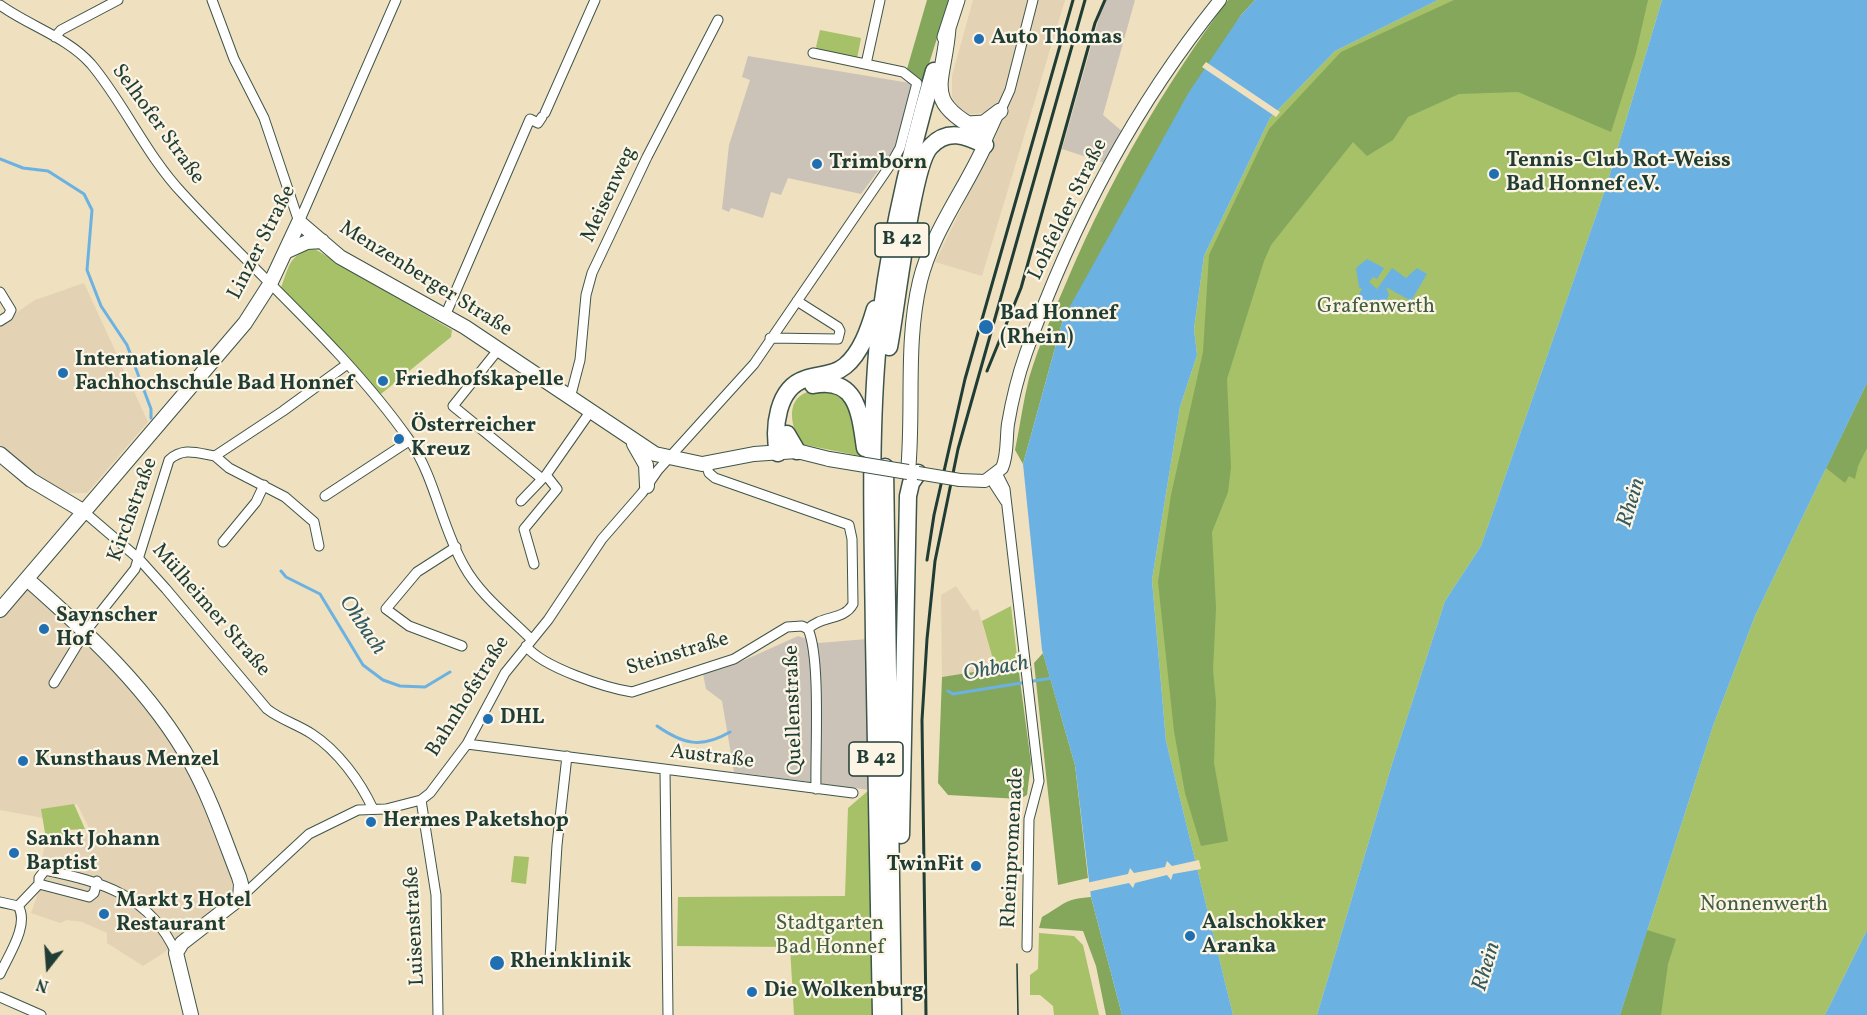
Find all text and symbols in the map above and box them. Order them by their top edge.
place label: Auto Thomas [991,26,1122,52]
marker: Auto Thomas [972,32,986,46]
street label: Selhofer Straße [105,60,209,190]
street label: Lohfelder Straße [1024,135,1114,285]
street label: Meisenweg [577,143,643,247]
place label: Tennis-Club Rot-Weiss Bad Honnef e.V. [1506,149,1731,199]
place label: Trimborn [829,151,927,177]
marker: Trimborn [810,157,824,171]
marker: Tennis-Club Rot-Weiss Bad Honnef e.V. [1487,167,1501,181]
street label: Linzer Straße [223,182,303,304]
street label: Menzenberger Straße [334,217,516,343]
road number: B 42 [875,223,929,257]
park label: Grafenwerth [1317,295,1435,321]
place label: Bad Honnef (Rhein) [1000,302,1117,352]
marker: Bad Honnef (Rhein) [977,318,995,336]
place label: Internationale Fachhochschule Bad Honnef [75,348,354,398]
marker: Internationale Fachhochschule Bad Honnef [56,366,70,380]
place label: Friedhofskapelle [395,368,564,394]
marker: Friedhofskapelle [376,374,390,388]
place label: Österreicher Kreuz [411,414,536,464]
marker: Österreicher Kreuz [392,432,406,446]
street label: Kirchstraße [104,455,164,565]
water label: Rhein [1613,475,1653,531]
street label: Mülheimer Straße [145,539,275,683]
water label: Ohbach [332,591,390,661]
place label: Saynscher Hof [56,604,157,654]
marker: Saynscher Hof [37,622,51,636]
street label: Steinstraße [624,627,732,683]
street label: Bahnhofstraße [422,632,516,762]
street label: Quellenstraße [780,644,810,776]
water label: Ohbach [961,651,1031,689]
place label: DHL [500,706,544,732]
marker: DHL [481,712,495,726]
street label: Austraße [669,740,755,776]
road number: B 42 [849,742,903,776]
place label: Kunsthaus Menzel [35,748,219,774]
marker: Kunsthaus Menzel [16,754,30,768]
street label: Rheinpromenade [997,767,1031,929]
place label: Hermes Paketshop [383,809,569,835]
marker: Hermes Paketshop [364,815,378,829]
place label: Sankt Johann Baptist [26,828,160,878]
marker: Sankt Johann Baptist [7,846,21,860]
place label: TwinFit [887,853,964,879]
marker: TwinFit [969,859,983,873]
street label: Luisenstraße [400,866,432,986]
place label: Markt 3 Hotel Restaurant [116,889,251,939]
park label: Nonnenwerth [1700,893,1828,919]
marker: Markt 3 Hotel Restaurant [97,907,111,921]
place label: Aalschokker Aranka [1202,911,1326,961]
park label: Stadtgarten Bad Honnef [776,912,884,962]
marker: Aalschokker Aranka [1183,929,1197,943]
north arrow [18,937,78,997]
water label: Rhein [1468,939,1508,995]
place label: Rheinklinik [510,950,631,976]
marker: Rheinklinik [488,954,506,972]
text: N [34,972,52,996]
place label: Die Wolkenburg [764,979,924,1005]
marker: Die Wolkenburg [745,985,759,999]

